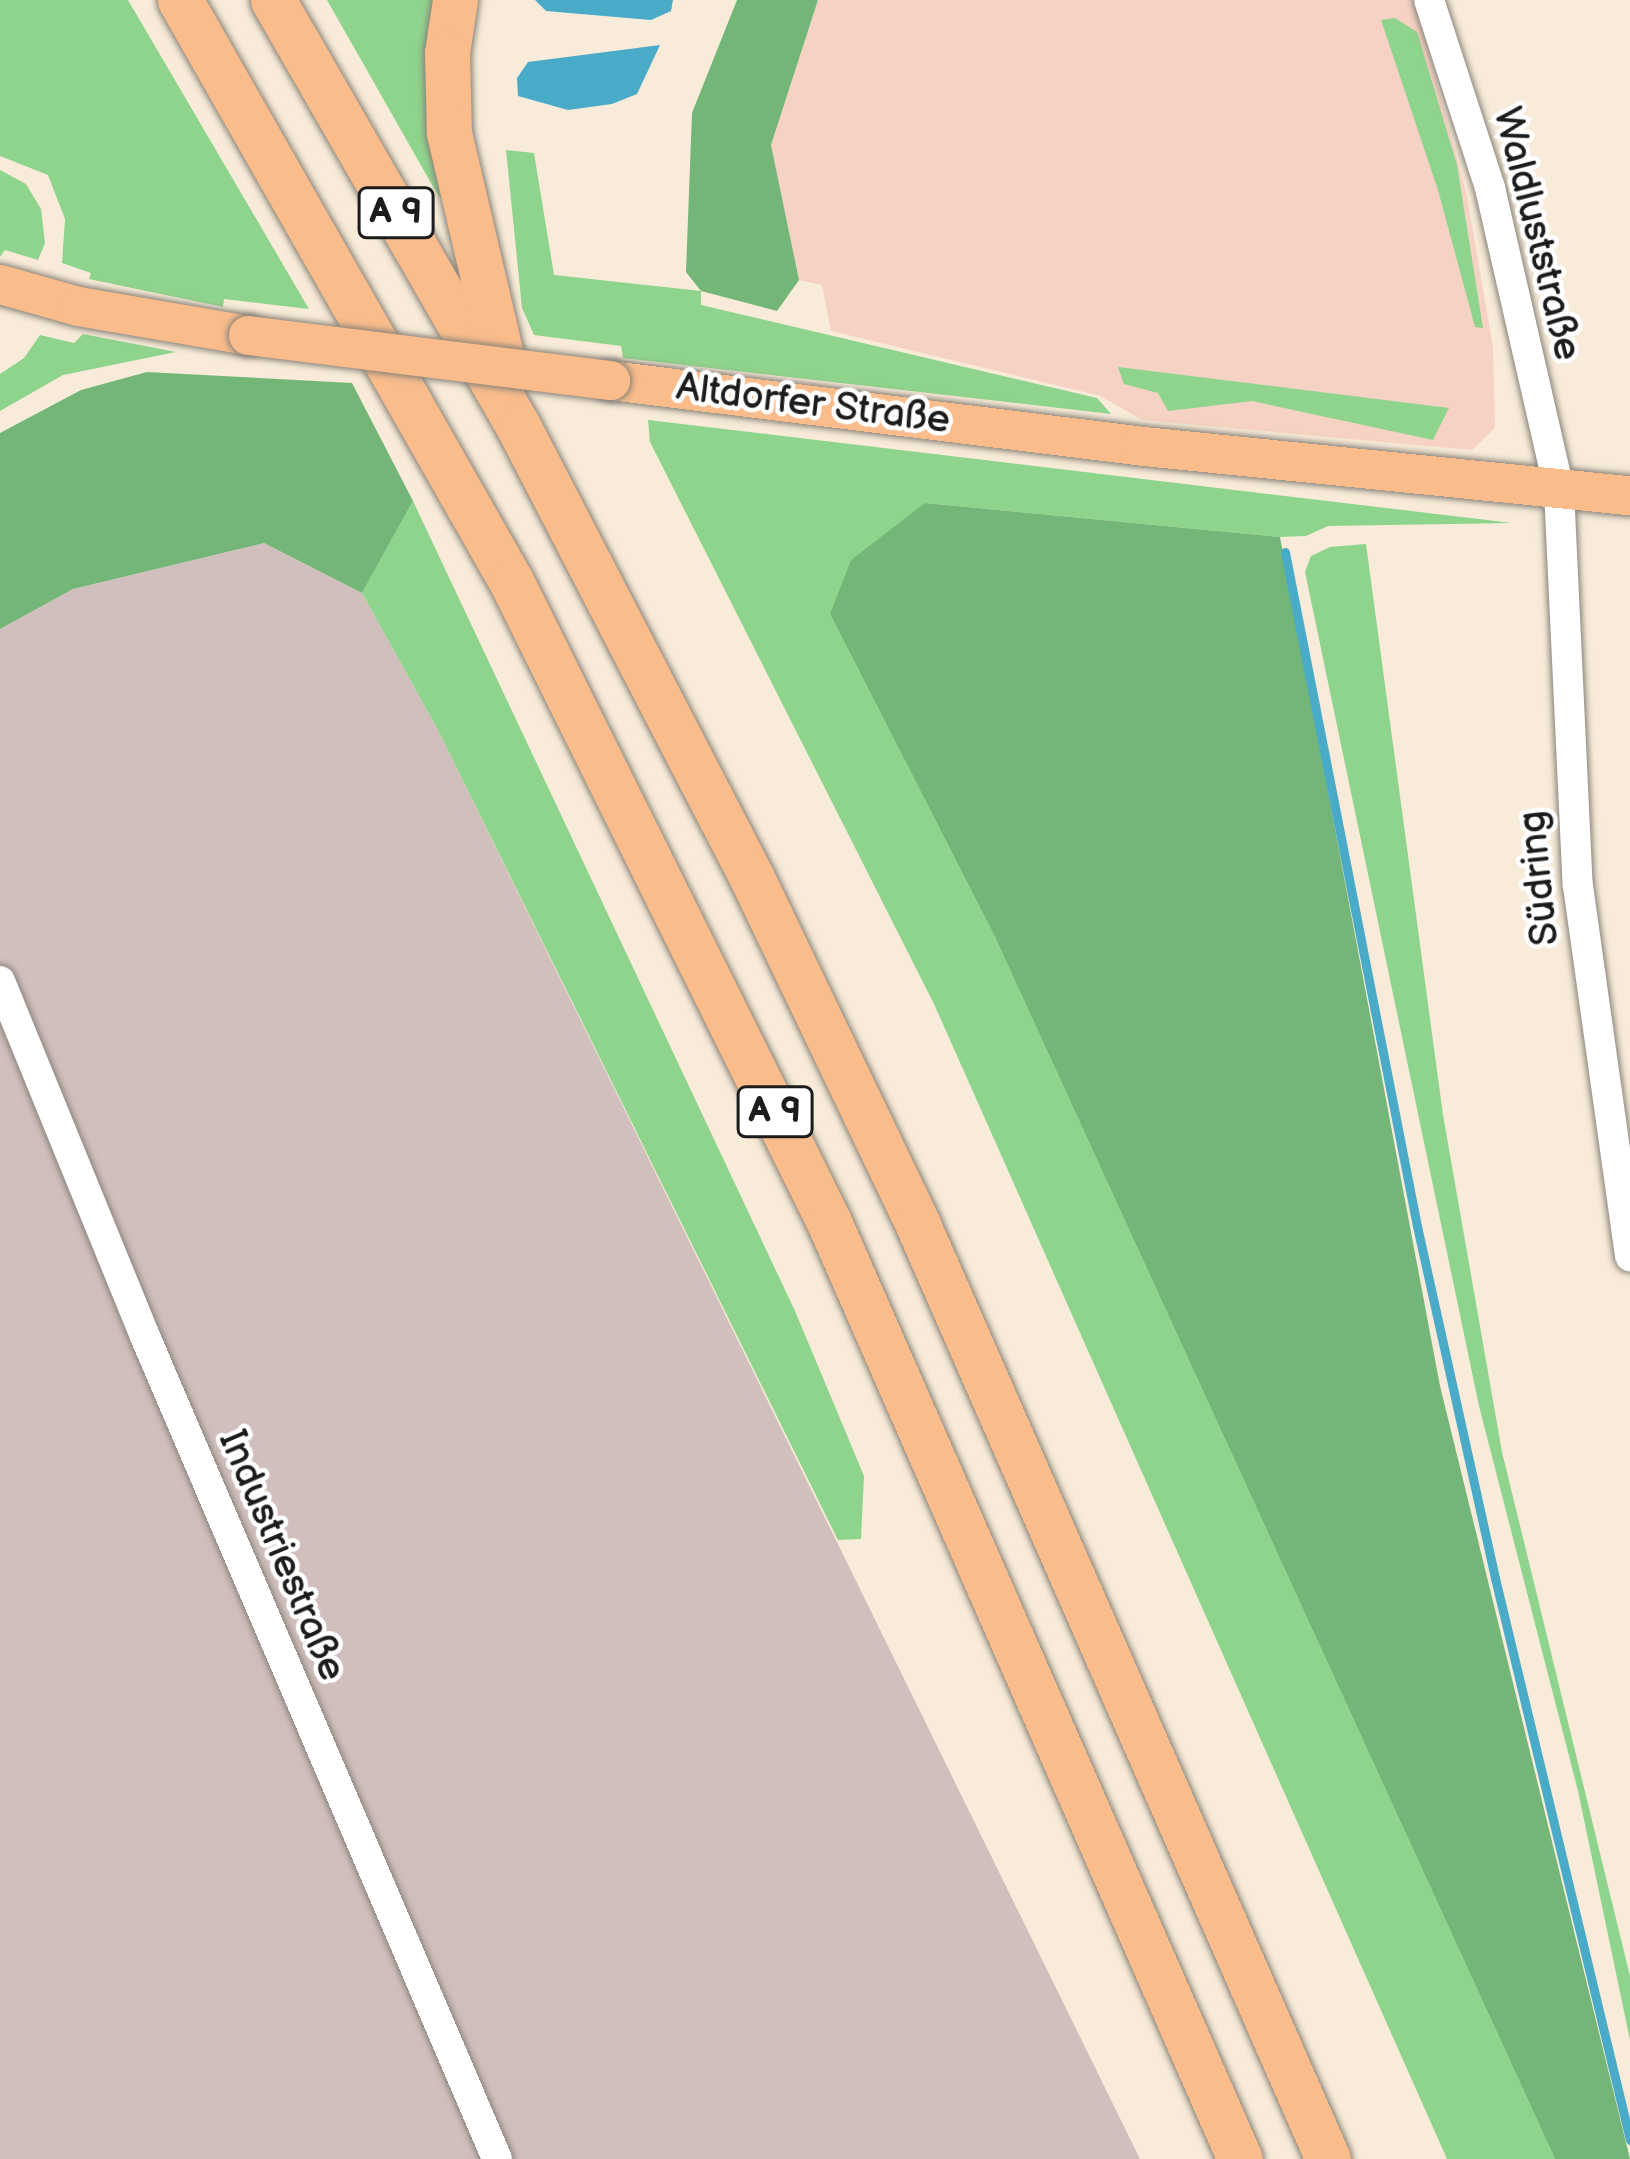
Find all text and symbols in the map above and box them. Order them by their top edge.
street label: Waldluststraße [1482,103,1590,365]
road number: A 9 [357,183,435,243]
street label: Altdorfer Straße [673,365,953,445]
street label: Südring [1510,808,1570,948]
road number: A 9 [736,1082,814,1142]
street label: Industriestraße [207,1424,355,1688]

